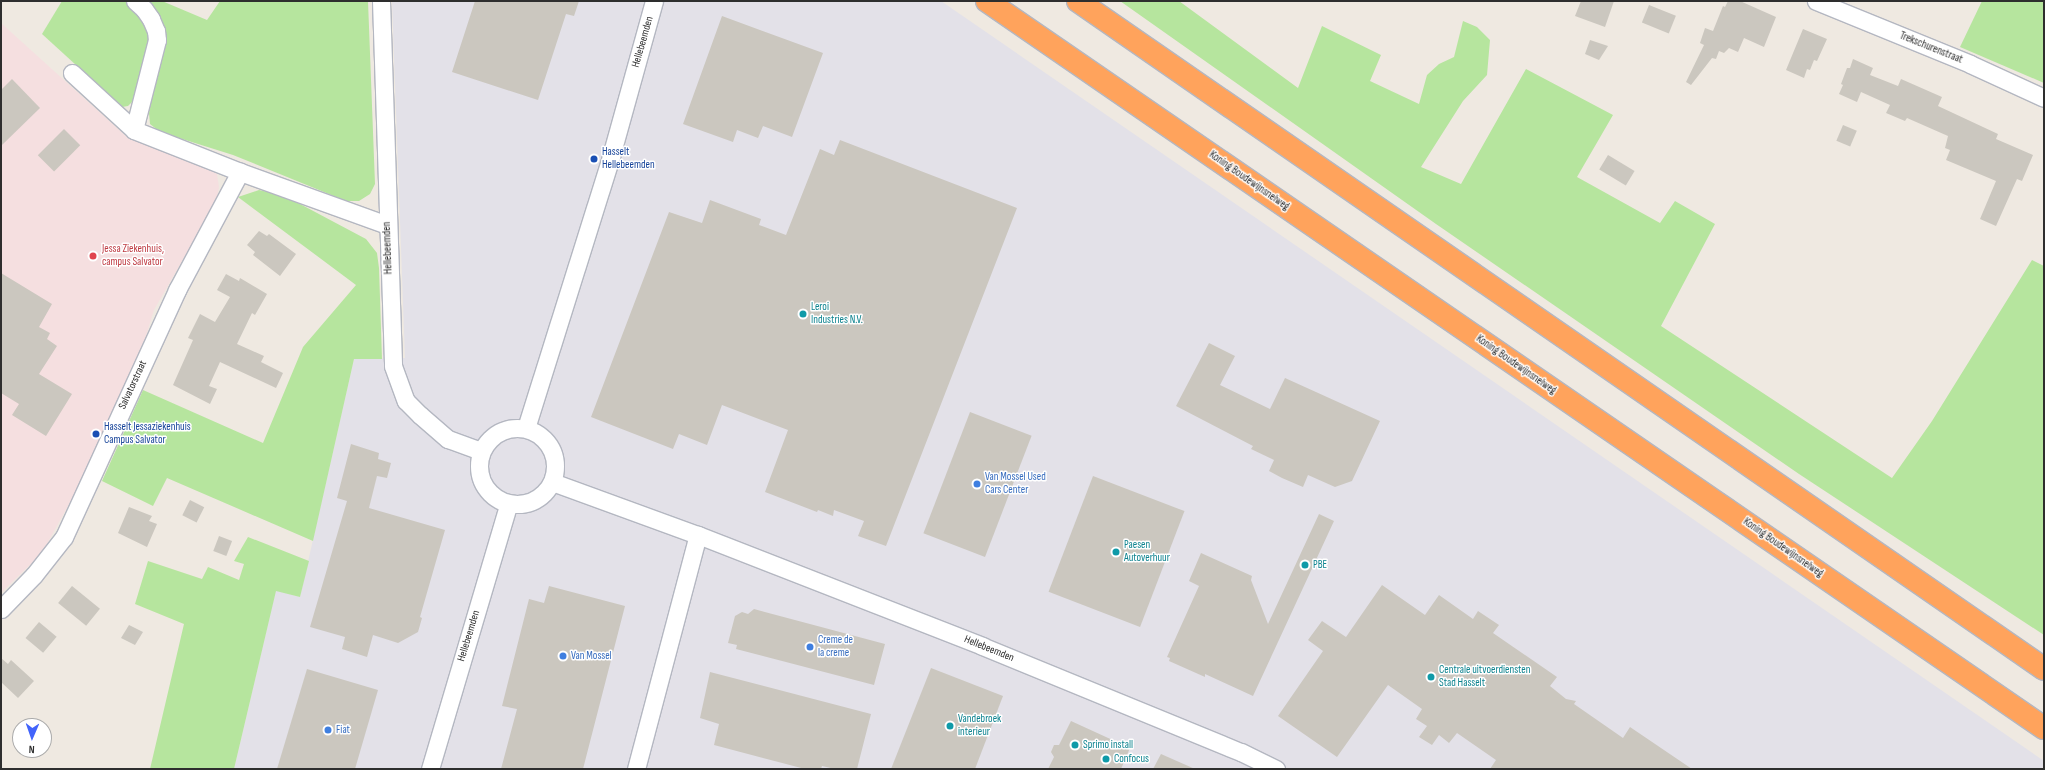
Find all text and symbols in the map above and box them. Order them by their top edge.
street label: Hellebeemden [629,15,657,69]
street label: Trekschurenstraat [1897,29,1965,67]
place label: Hasselt Hellebeemden [602,146,655,172]
street label: Koning Boudewijnsnelweg [1206,148,1292,214]
marker: Hasselt Hellebeemden [589,154,599,164]
street label: Hellebeemden [380,221,396,275]
place label: Jessa Ziekenhuis, campus Salvator [102,243,164,269]
marker: Jessa Ziekenhuis, campus Salvator [87,250,99,262]
place label: Leroi Industries N.V. [811,301,863,327]
marker: Leroi Industries N.V. [798,309,808,319]
street label: Koning Boudewijnsnelweg [1473,332,1559,398]
street label: Salvatorstraat [116,359,150,411]
place label: Hasselt Jessaziekenhuis Campus Salvator [104,421,191,447]
marker: Hasselt Jessaziekenhuis Campus Salvator [91,429,101,439]
place label: Van Mossel Used Cars Center [985,471,1046,497]
marker: Van Mossel Used Cars Center [972,479,982,489]
street label: Koning Boudewijnsnelweg [1740,515,1826,581]
place label: Paesen Autoverhuur [1124,539,1170,565]
marker: Paesen Autoverhuur [1111,547,1121,557]
place label: PBE [1313,558,1327,572]
marker: PBE [1300,560,1310,570]
street label: Hellebeemden [455,609,483,663]
street label: Hellebeemden [962,633,1016,665]
place label: Creme de la creme [818,634,853,660]
marker: Creme de la creme [805,642,815,652]
place label: Van Mossel [571,649,612,663]
marker: Van Mossel [558,651,568,661]
place label: Centrale uitvoerdiensten Stad Hasselt [1439,664,1530,690]
marker: Centrale uitvoerdiensten Stad Hasselt [1426,672,1436,682]
place label: Vandebroek interieur [958,713,1001,739]
north arrow [12,718,52,758]
marker: Vandebroek interieur [945,721,955,731]
place label: Fiat [336,723,350,737]
marker: Fiat [323,725,333,735]
place label: Sprimo install [1083,738,1133,752]
marker: Sprimo install [1070,740,1080,750]
text: N [28,743,35,756]
place label: Confocus [1114,752,1149,766]
marker: Confocus [1101,754,1111,764]

